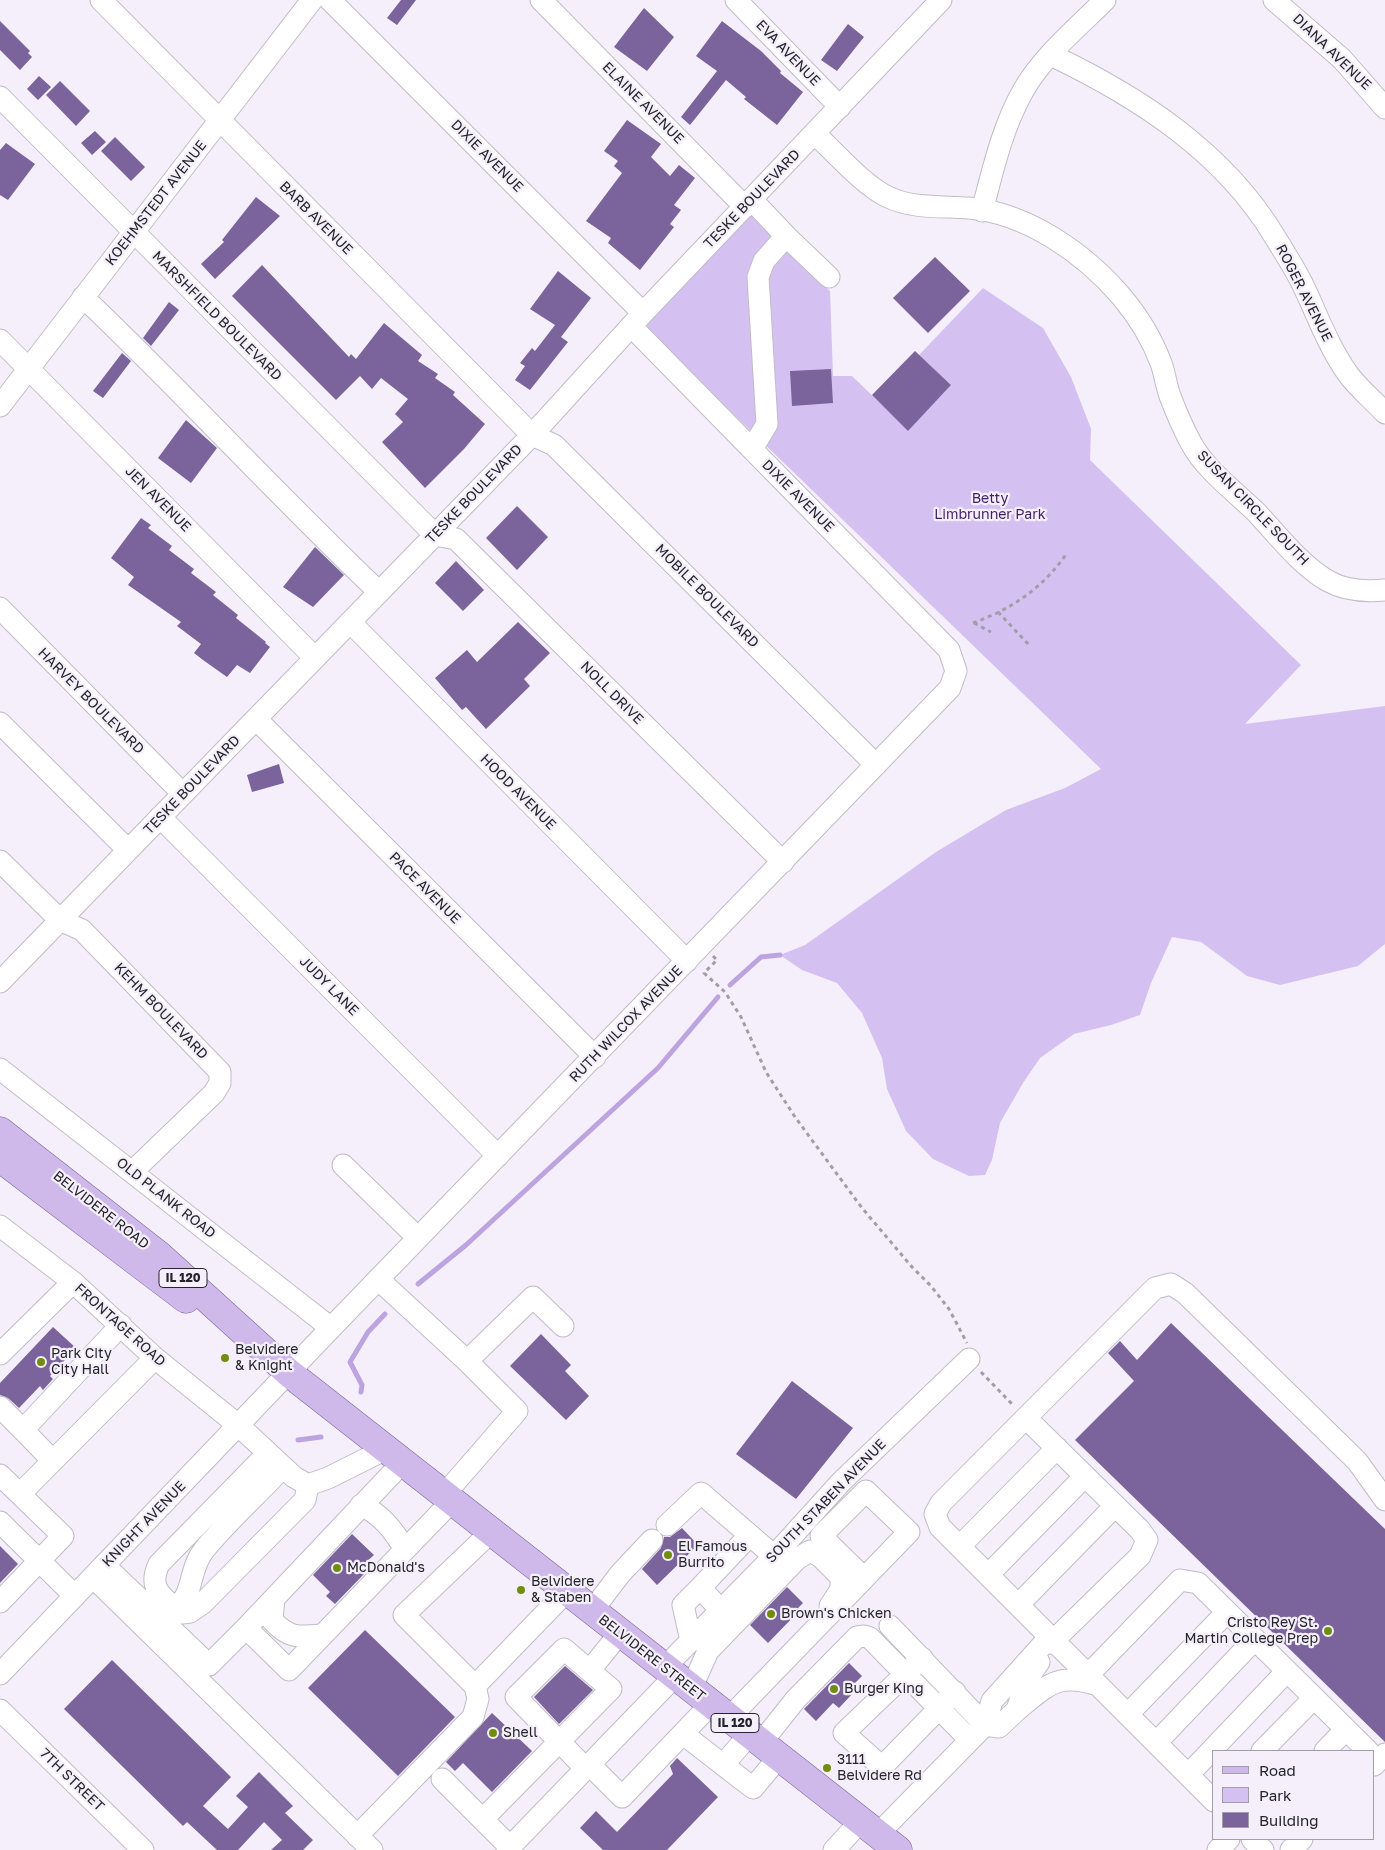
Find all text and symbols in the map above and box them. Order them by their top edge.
street label: DIANA AVENUE [1289,10,1375,94]
street label: EVA AVENUE [752,17,824,89]
street label: ELAINE AVENUE [599,59,687,147]
street label: DIXIE AVENUE [447,116,527,196]
street label: KOEHMSTEDT AVENUE [102,137,210,269]
street label: TESKE BOULEVARD [700,146,804,252]
street label: BARB AVENUE [276,178,356,258]
street label: ROGER AVENUE [1272,242,1336,344]
street label: MARSHFIELD BOULEVARD [149,248,285,384]
street label: TESKE BOULEVARD [422,441,526,547]
street label: SUSAN CIRCLE SOUTH [1194,447,1312,569]
street label: DIXIE AVENUE [758,456,838,536]
street label: JEN AVENUE [122,463,194,535]
park label: Betty Limbrunner Park [934,491,1046,524]
street label: MOBILE BOULEVARD [652,541,762,651]
street label: HARVEY BOULEVARD [34,644,148,758]
street label: NOLL DRIVE [577,658,647,728]
street label: TESKE BOULEVARD [140,732,244,838]
street label: HOOD AVENUE [477,751,559,833]
street label: PACE AVENUE [386,849,464,927]
street label: JUDY LANE [296,953,362,1019]
street label: KEHM BOULEVARD [111,959,211,1063]
street label: RUTH WILCOX AVENUE [566,962,686,1086]
street label: OLD PLANK ROAD [113,1154,219,1242]
street label: BELVIDERE ROAD [50,1167,152,1253]
road number: IL 120 [159,1268,207,1288]
street label: FRONTAGE ROAD [71,1280,169,1370]
place label: Belvidere & Knight [235,1342,298,1374]
place label: Park City City Hall [51,1346,112,1378]
marker: Belvidere & Knight [219,1352,231,1364]
marker: Park City City Hall [35,1356,47,1368]
street label: SOUTH STABEN AVENUE [762,1436,890,1566]
street label: KNIGHT AVENUE [99,1478,189,1570]
place label: El Famous Burrito [678,1539,747,1571]
marker: El Famous Burrito [662,1549,674,1561]
place label: McDonald's [347,1560,425,1576]
marker: McDonald's [331,1562,343,1574]
place label: Belvidere & Staben [531,1574,594,1606]
marker: Belvidere & Staben [515,1584,527,1596]
place label: Brown's Chicken [781,1606,892,1622]
marker: Brown's Chicken [765,1608,777,1620]
street label: BELVIDERE STREET [595,1611,709,1705]
place label: Cristo Rey St. Martin College Prep [1185,1615,1318,1648]
marker: Cristo Rey St. Martin College Prep [1322,1625,1334,1637]
place label: Burger King [844,1681,923,1697]
marker: Burger King [828,1683,840,1695]
road number: IL 120 [711,1714,759,1732]
place label: Shell [503,1725,538,1741]
marker: Shell [487,1727,499,1739]
street label: 7TH STREET [36,1745,108,1815]
legend [1212,1750,1375,1840]
place label: 3111 Belvidere Rd [837,1752,922,1784]
text: Road [1259,1761,1296,1779]
marker: 3111 Belvidere Rd [821,1762,833,1774]
text: Park [1259,1786,1291,1804]
text: Building [1259,1811,1319,1829]

